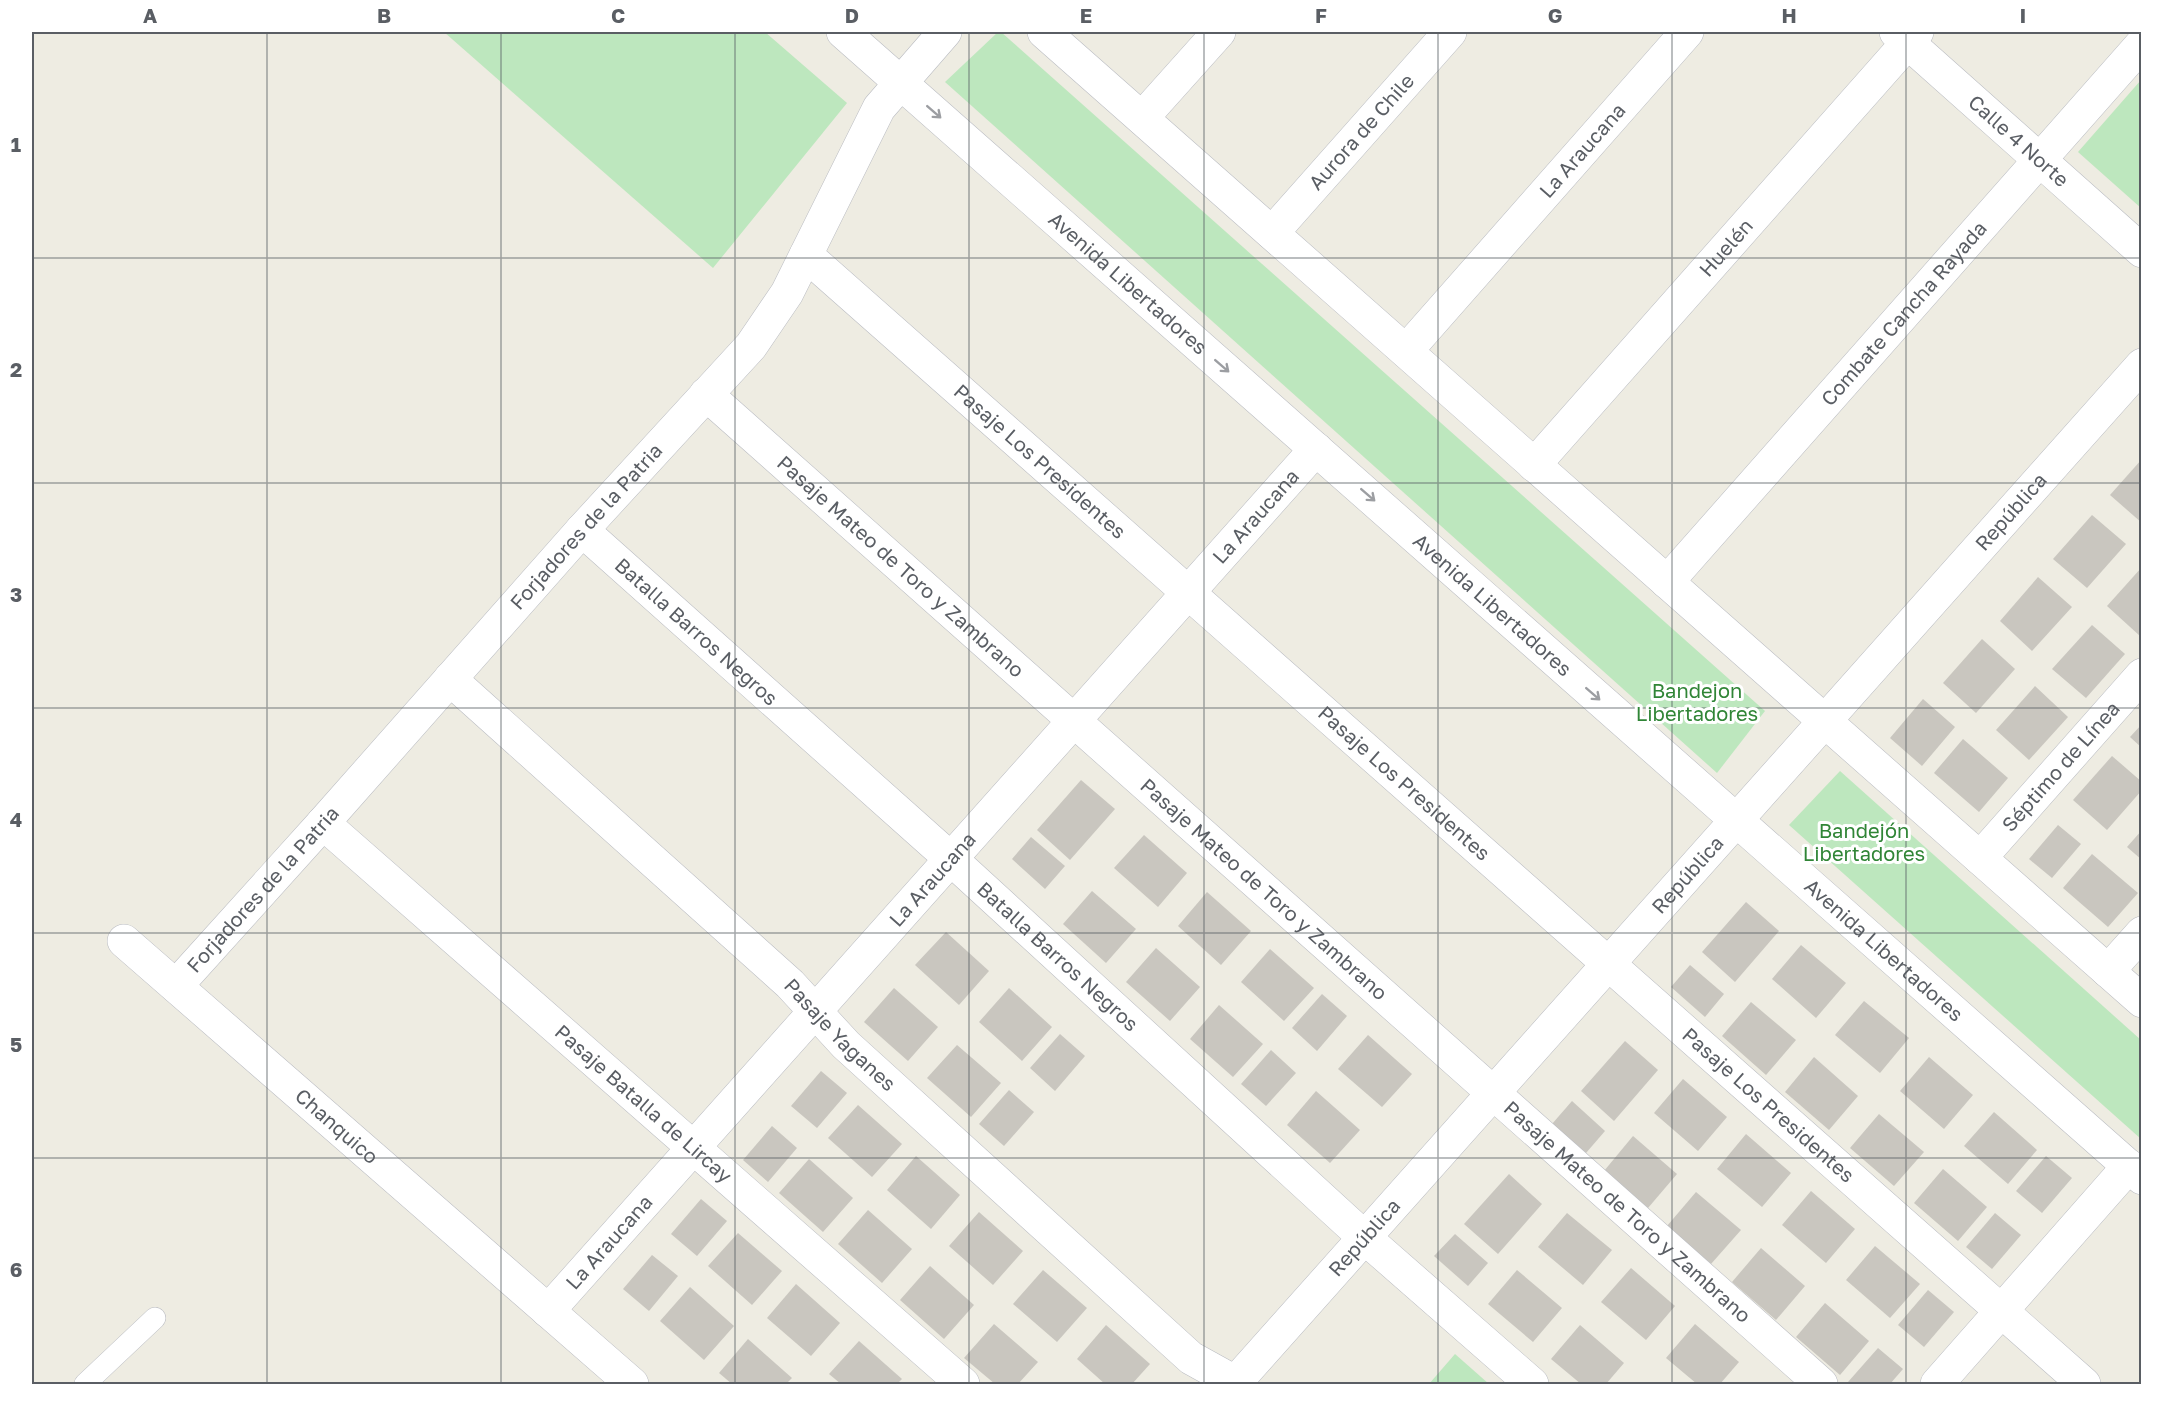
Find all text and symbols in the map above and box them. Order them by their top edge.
text: A [143,3,157,27]
text: B [377,3,391,27]
text: C [611,3,625,27]
text: D [845,3,859,27]
text: E [1080,3,1092,27]
text: F [1315,3,1327,27]
text: G [1548,3,1562,27]
text: H [1781,3,1797,27]
text: I [2020,3,2026,27]
street label: Aurora de Chile [1303,68,1418,194]
street label: Calle 4 Norte [1964,89,2074,191]
street label: La Araucana [1534,98,1630,202]
one-way arrow [927,105,942,119]
text: 1 [11,132,21,156]
street label: Avenida Libertadores [1044,206,1213,359]
street label: Huelén [1694,213,1757,281]
street label: Combate Cancha Rayada [1815,216,1991,410]
text: 2 [10,357,22,381]
one-way arrow [1214,359,1229,373]
street label: Pasaje Los Presidentes [950,378,1131,543]
street label: Forjadores de la Patria [505,438,667,614]
street label: Pasaje Mateo de Toro y Zambrano [773,450,1029,682]
street label: La Araucana [1207,464,1303,568]
street label: República [1969,468,2051,555]
one-way arrow [1361,488,1376,502]
street label: Avenida Libertadores [1409,528,1577,680]
street label: Batalla Barros Negros [610,552,783,710]
text: 3 [10,582,22,606]
park label: Bandejon Libertadores [1636,678,1758,725]
one-way arrow [1585,687,1600,701]
street label: Séptimo de Línea [1996,696,2124,836]
street label: Pasaje Los Presidentes [1314,700,1496,865]
street label: Pasaje Mateo de Toro y Zambrano [1136,773,1393,1004]
street label: Forjadores de la Patria [181,801,343,977]
text: 4 [10,807,22,831]
park label: Bandejón Libertadores [1803,818,1925,865]
street label: La Araucana [883,827,980,931]
street label: República [1646,830,1728,918]
street label: Avenida Libertadores [1800,873,1969,1026]
street label: Batalla Barros Negros [973,876,1144,1036]
street label: Pasaje Yaganes [780,973,901,1095]
street label: Pasaje Batalla de Lircay [551,1019,737,1187]
street label: Pasaje Los Presidentes [1678,1022,1860,1187]
text: 5 [10,1032,22,1056]
street label: Chanquico [291,1083,384,1168]
street label: Pasaje Mateo de Toro y Zambrano [1500,1095,1756,1327]
street label: La Araucana [560,1190,657,1294]
street label: República [1323,1193,1404,1281]
text: 6 [10,1257,22,1281]

